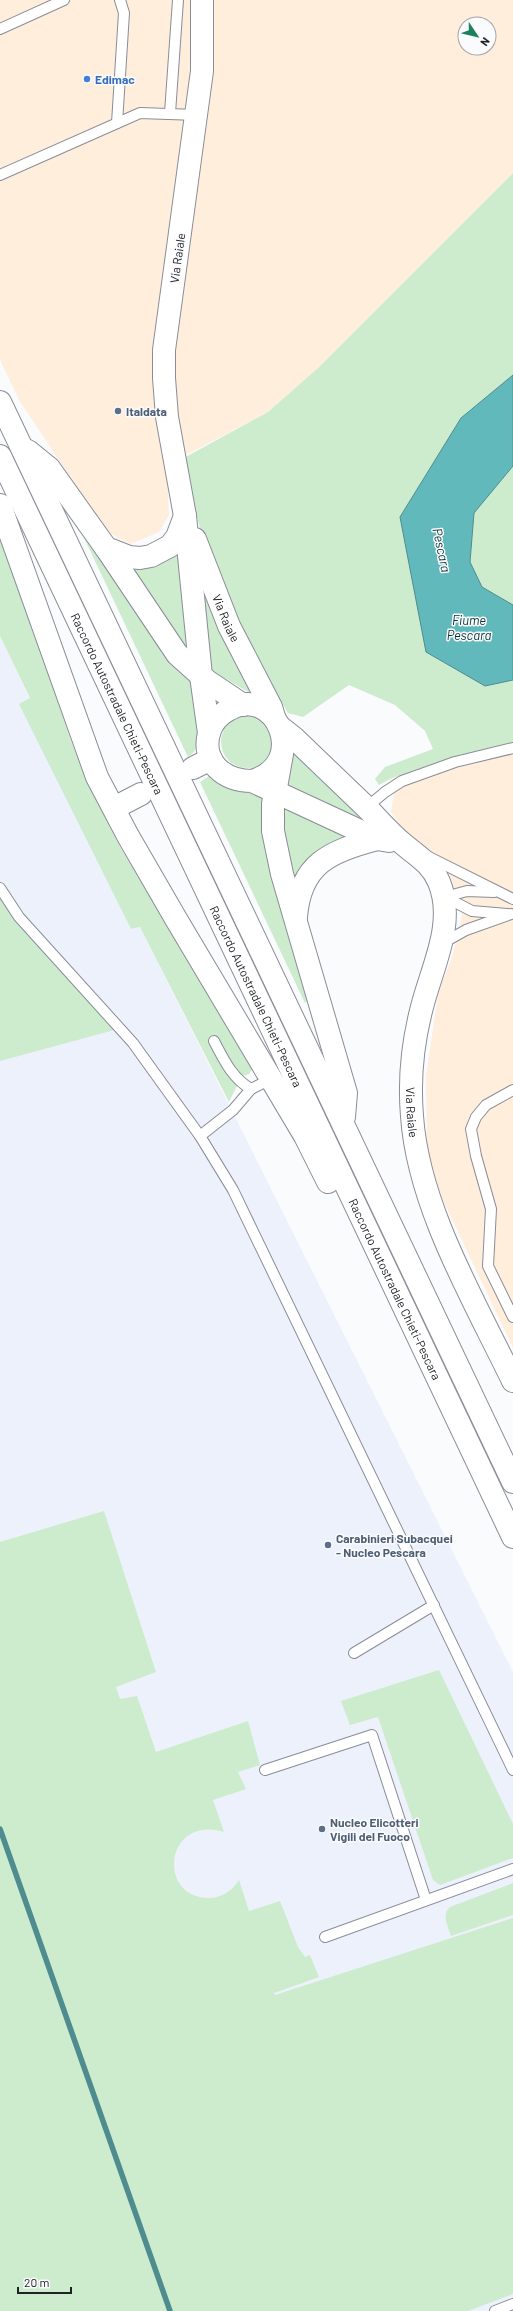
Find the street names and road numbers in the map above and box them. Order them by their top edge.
street label: Via Raiale [167,232,187,284]
street label: Via Raiale [210,592,243,644]
street label: Raccordo Autostradale Chieti-Pescara [69,611,166,796]
street label: Raccordo Autostradale Chieti-Pescara [207,903,305,1089]
street label: Via Raiale [404,1087,421,1138]
street label: Raccordo Autostradale Chieti-Pescara [346,1196,444,1382]

